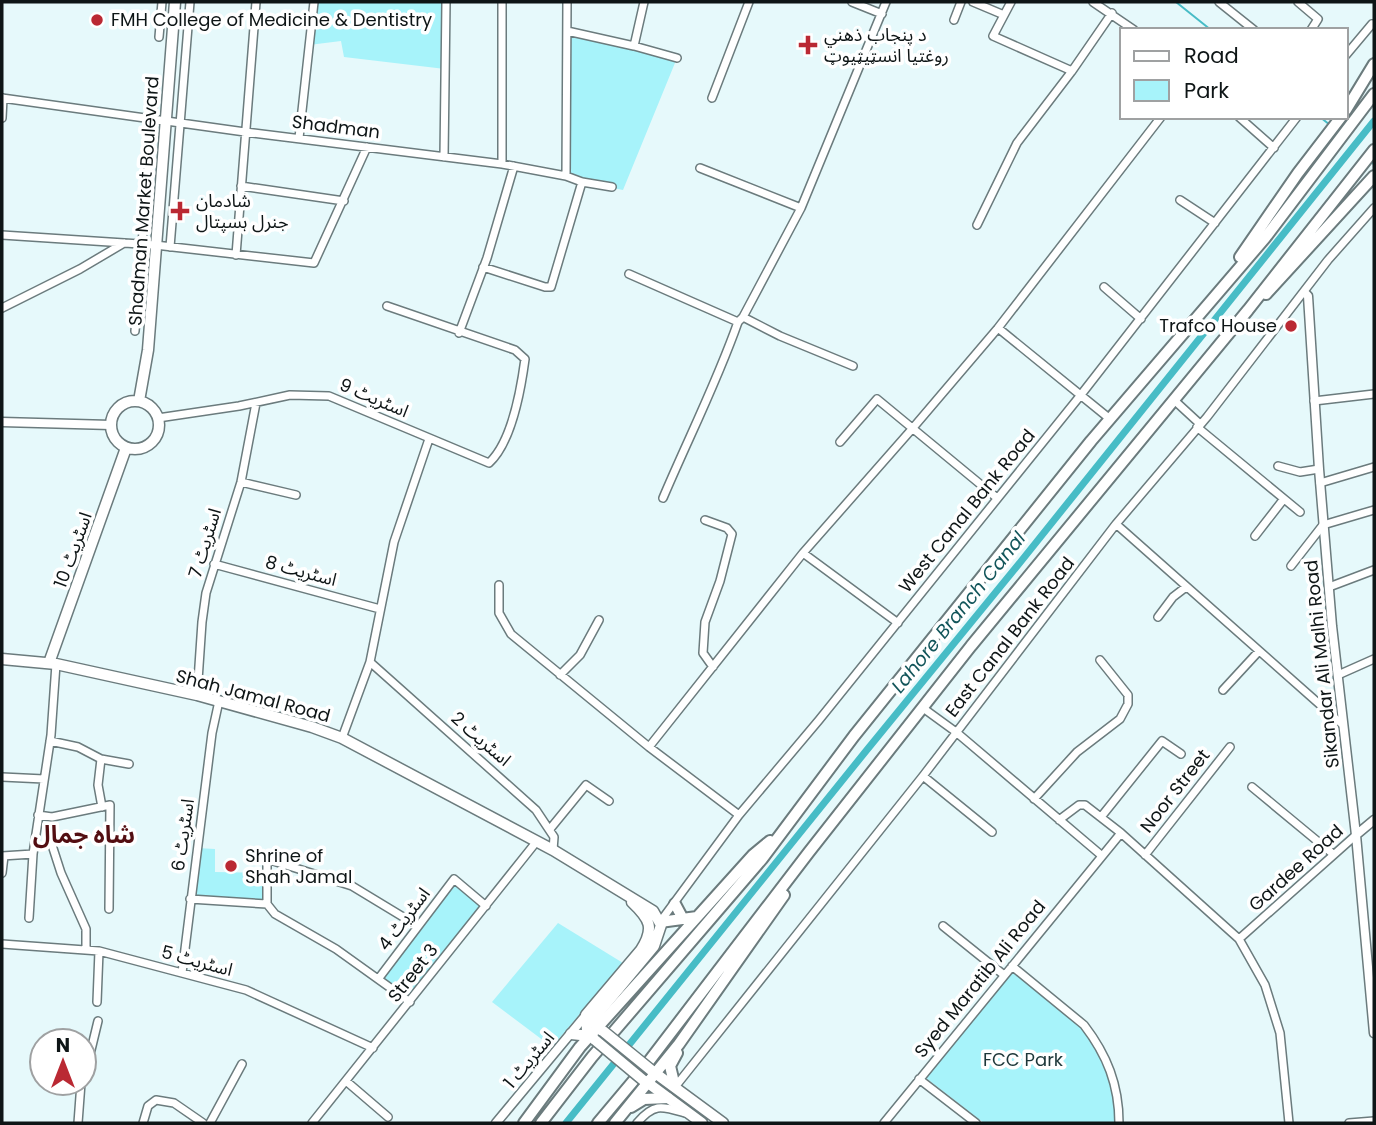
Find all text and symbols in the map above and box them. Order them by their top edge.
place label: FMH College of Medicine & Dentistry [111,7,432,32]
marker: FMH College of Medicine & Dentistry [89,12,105,28]
place label: د پنجاب ذهني روغتیا انسټیټیوټ [824,22,949,68]
legend [1120,28,1348,119]
marker: د پنجاب ذهني روغتیا انسټیټیوټ [798,35,818,55]
text: Road [1184,41,1239,70]
street label: Shadman Market Boulevard [122,75,165,327]
text: Park [1184,76,1229,105]
street label: Shadman [291,109,382,144]
place label: شادمان جنرل ہسپتال [196,188,289,234]
marker: شادمان جنرل ہسپتال [170,201,190,221]
place label: Trafco House [1159,313,1277,338]
marker: Trafco House [1283,318,1299,334]
street label: اسٹریٹ 9 [336,372,413,423]
street label: West Canal Bank Road [893,424,1041,598]
street label: اسٹریٹ 7 [182,505,227,581]
street label: اسٹریٹ 10 [47,509,98,591]
water label: Lahore Branch Canal [885,526,1032,699]
street label: اسٹریٹ 8 [263,549,340,592]
street label: East Canal Bank Road [939,551,1080,722]
street label: Sikandar Ali Malhi Road [1298,559,1345,769]
street label: Shah Jamal Road [173,663,333,728]
street label: اسٹریٹ 2 [446,706,517,772]
street label: Noor Street [1134,744,1215,838]
street label: اسٹریٹ 6 [165,797,200,873]
district label: شاہ جمال [33,818,135,851]
street label: Gardee Road [1243,819,1348,917]
place label: Shrine of Shah Jamal [245,843,352,889]
marker: Shrine of Shah Jamal [223,858,239,874]
street label: اسٹریٹ 4 [372,882,436,955]
street label: Syed Maratib Ali Road [908,895,1051,1063]
street label: Street 3 [382,938,443,1007]
street label: اسٹریٹ 5 [159,939,236,982]
street label: اسٹریٹ 1 [497,1026,560,1094]
north arrow [28,1027,98,1097]
text: N [56,1032,70,1059]
park label: FCC Park [983,1047,1064,1072]

